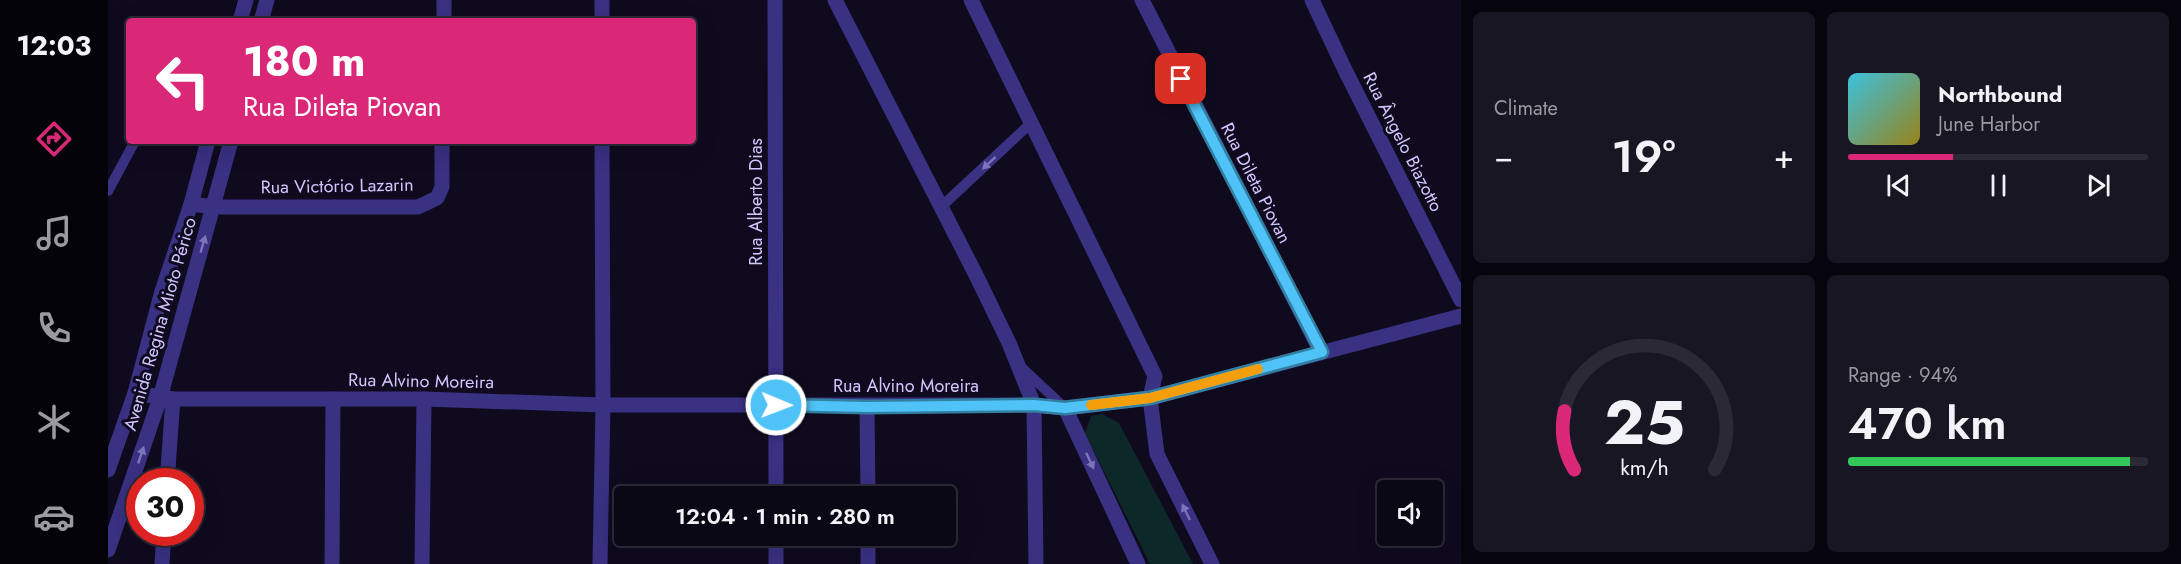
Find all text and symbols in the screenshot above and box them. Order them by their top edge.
text: 12:03 [17,26,91,65]
text: 180 m [243,31,366,92]
icon: left [144,42,222,120]
pin [1155,53,1206,104]
icon: arrive [1164,62,1197,95]
street label: Rua Ângelo Biazotto [1357,68,1450,216]
text: Northbound [1938,78,2062,110]
text: Rua Dileta Piovan [243,87,442,126]
text: Climate [1494,94,1558,123]
text: June Harbor [1938,110,2040,139]
icon: directions [33,118,75,160]
street label: Rua Dileta Piovan [1214,118,1298,248]
text: 19° [1612,124,1676,189]
text: − [1494,133,1513,180]
text: + [1774,133,1794,180]
street label: Rua Alberto Dias [743,138,769,266]
one-way arrow [982,155,996,169]
icon: previous [1882,169,1915,202]
icon: pause [1982,169,2015,202]
icon: next [2082,169,2115,202]
street label: Rua Victório Lazarin [260,172,414,200]
icon: music [33,212,75,254]
street label: Avenida Regina Mioto Périco [117,214,203,434]
one-way arrow [199,235,208,253]
icon: phone [33,307,75,349]
text: Range · 94% [1848,361,1957,390]
street label: Rua Alvino Moreira [348,367,494,395]
position arrow [744,373,808,437]
street label: Rua Alvino Moreira [833,373,979,399]
text: 25 [1603,377,1685,467]
text: 470 km [1848,391,2007,456]
icon: climate [33,401,75,443]
one-way arrow [136,445,146,463]
one-way arrow [1085,453,1094,470]
text: km/h [1620,453,1668,484]
speed limit sign: 30 [126,468,204,546]
map controls [1377,480,1443,546]
button: sound [1377,480,1443,546]
icon: car [33,496,75,538]
text: 12:04 · 1 min · 280 m [675,500,895,532]
one-way arrow [1181,503,1190,520]

